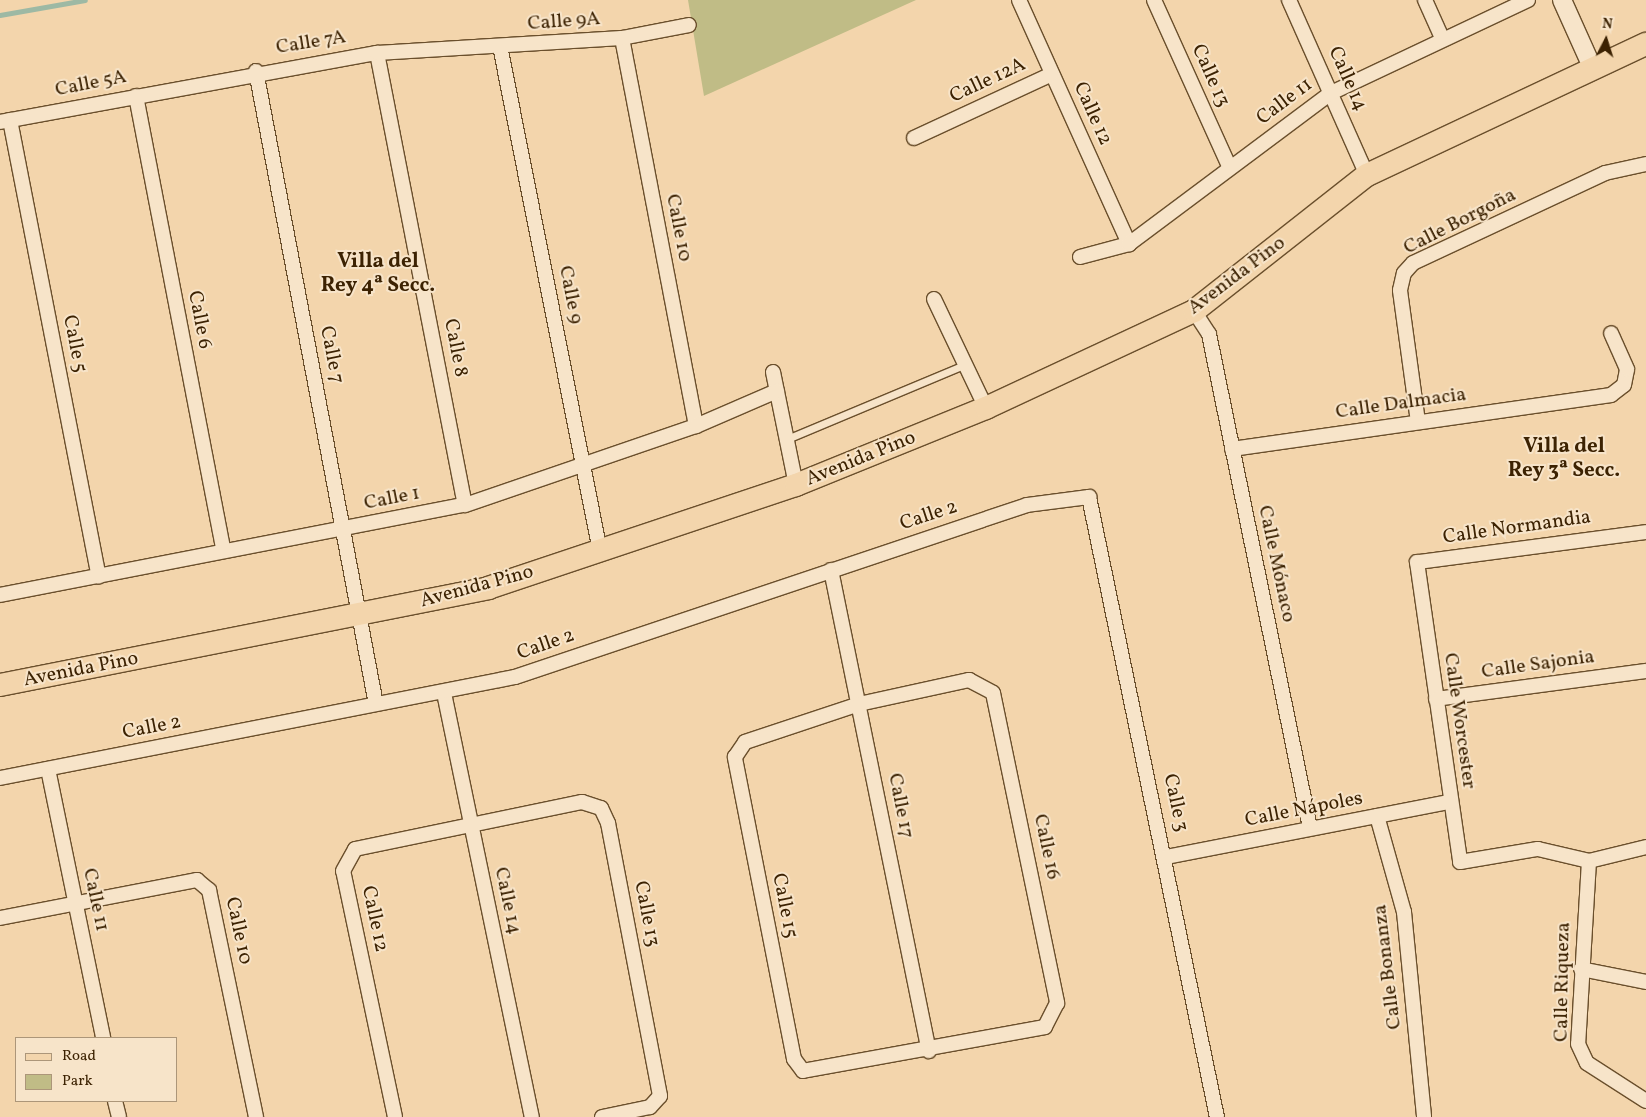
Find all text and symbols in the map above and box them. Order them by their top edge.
street label: Calle 9A [527,7,601,37]
north arrow [1581,15,1631,65]
text: N [1601,15,1613,34]
street label: Calle 7A [274,26,348,60]
street label: Calle 13 [1186,41,1234,111]
street label: Calle 14 [1322,43,1372,115]
street label: Calle 12A [946,53,1030,109]
street label: Calle 5A [53,65,129,103]
street label: Calle 11 [1252,73,1318,131]
street label: Calle 12 [1067,79,1117,149]
street label: Calle Borgoña [1400,183,1520,261]
street label: Calle 10 [660,192,696,264]
street label: Avenida Pino [1183,231,1291,321]
district label: Villa del Rey 4ª Secc. [321,249,435,299]
street label: Calle 9 [553,264,587,326]
street label: Calle 6 [182,289,216,351]
street label: Calle 5 [57,313,91,375]
street label: Calle 8 [438,317,472,379]
street label: Calle 7 [314,324,348,386]
street label: Calle Dalmacia [1334,383,1468,425]
street label: Avenida Pino [803,426,919,492]
district label: Villa del Rey 3ª Secc. [1508,434,1620,484]
street label: Calle 1 [362,482,422,516]
street label: Calle 2 [897,495,961,537]
street label: Calle Mónaco [1252,503,1300,625]
street label: Calle Normandia [1441,506,1593,550]
street label: Avenida Pino [418,560,536,614]
street label: Calle 2 [514,624,578,666]
street label: Calle Sajonia [1480,645,1596,685]
street label: Avenida Pino [22,647,140,693]
street label: Calle Worcester [1438,651,1480,791]
street label: Calle 2 [121,711,183,745]
street label: Calle 17 [882,771,918,841]
street label: Calle 3 [1157,772,1193,834]
street label: Calle Nápoles [1243,787,1365,833]
street label: Calle 16 [1027,812,1065,882]
street label: Calle 14 [488,865,526,937]
street label: Calle 11 [77,866,113,934]
street label: Calle 15 [766,871,802,941]
street label: Calle 13 [628,879,664,949]
street label: Calle 12 [355,884,393,954]
street label: Calle 10 [219,895,257,967]
street label: Calle Bonanza [1368,903,1408,1031]
street label: Calle Riqueza [1550,922,1576,1042]
legend [15,1037,178,1102]
text: Road [62,1046,96,1067]
text: Park [62,1071,93,1092]

